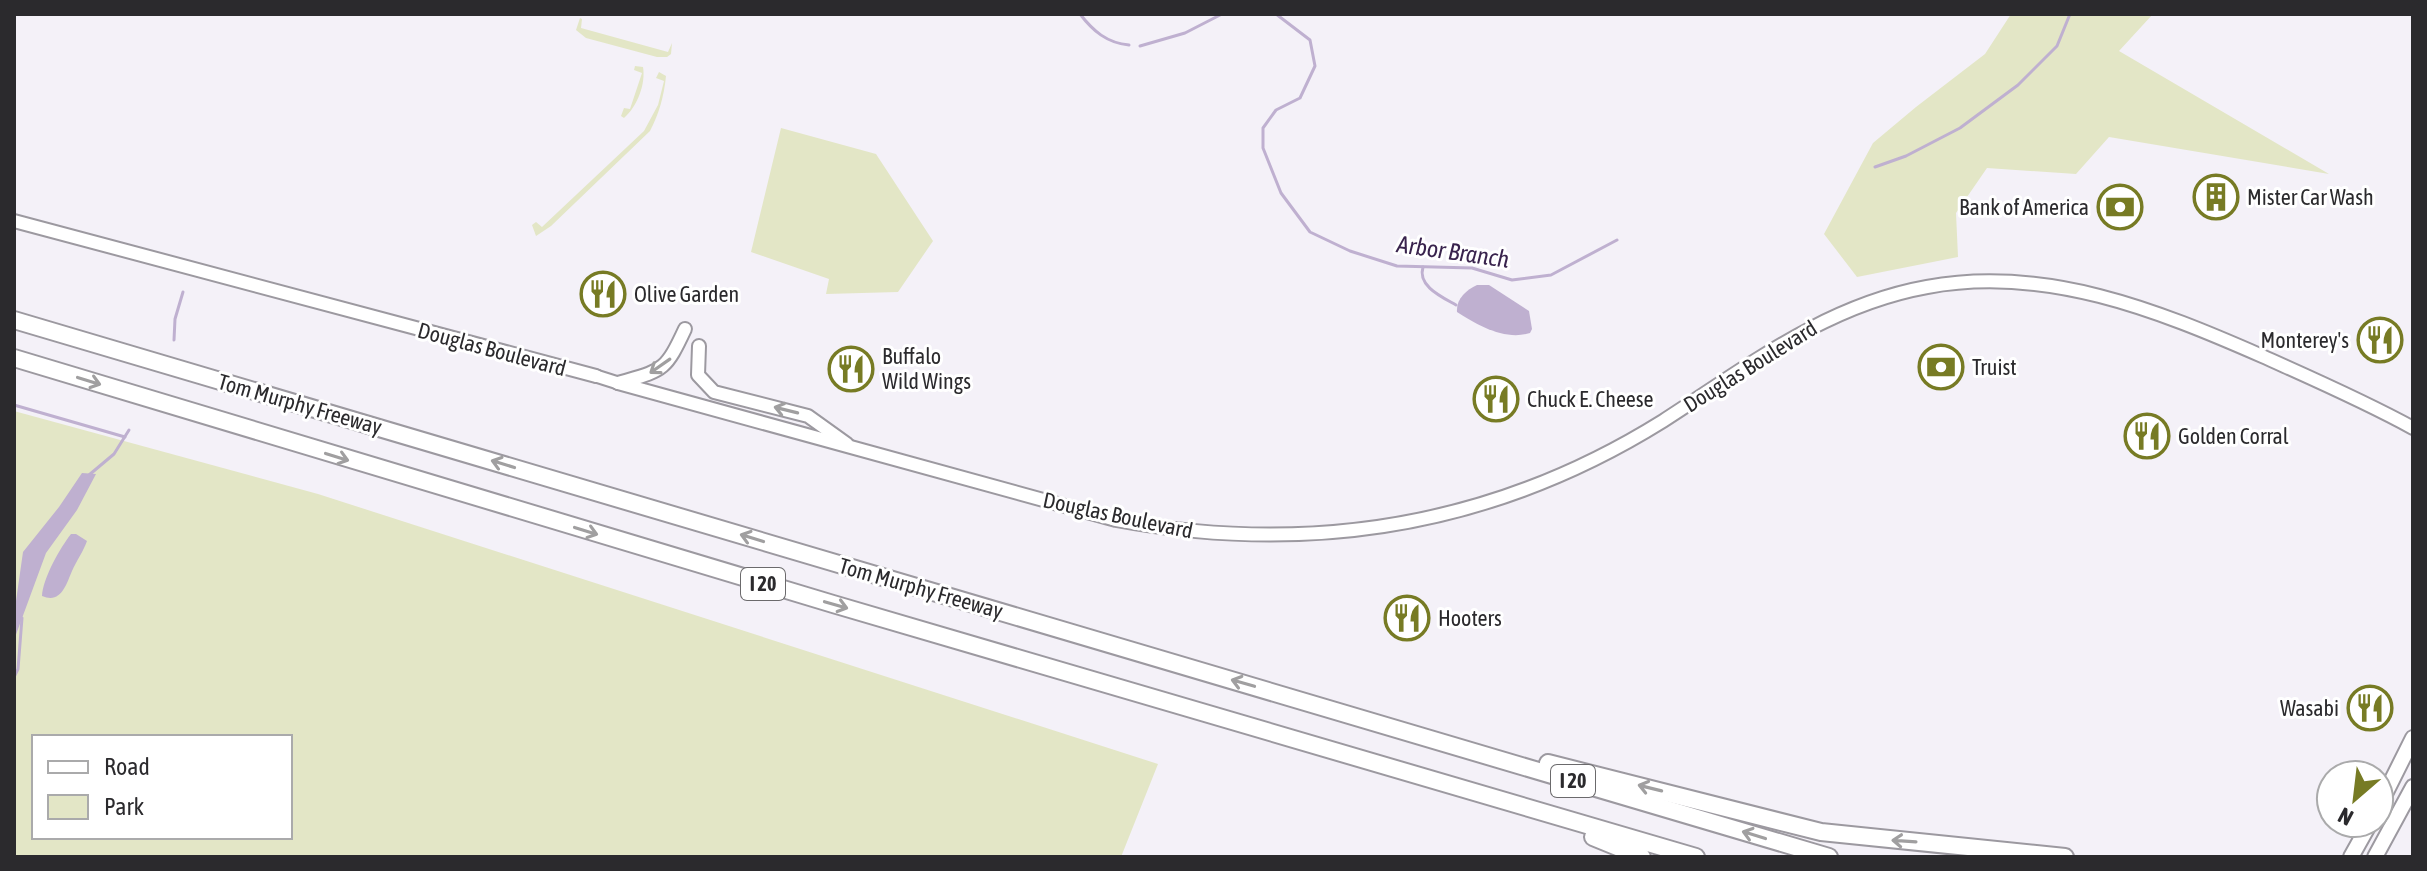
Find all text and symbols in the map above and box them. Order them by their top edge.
building icon: Mister Car Wash [2192,173,2240,221]
bank icon: Bank of America [2096,183,2144,231]
place label: Mister Car Wash [2247,184,2374,210]
place label: Bank of America [1959,194,2089,220]
water label: Arbor Branch [1394,230,1511,273]
restaurant icon: Olive Garden [579,270,627,318]
place label: Olive Garden [634,281,739,307]
street label: Douglas Boulevard [1679,315,1821,417]
restaurant icon: Monterey's [2356,316,2404,364]
street label: Douglas Boulevard [415,317,569,381]
place label: Monterey's [2260,327,2349,353]
place label: Buffalo Wild Wings [882,343,971,394]
bank icon: Truist [1917,343,1965,391]
restaurant icon: Buffalo Wild Wings [827,345,875,393]
place label: Truist [1972,354,2017,380]
one-way arrow [650,357,671,374]
street label: Tom Murphy Freeway [215,368,385,440]
one-way arrow [75,374,101,389]
restaurant icon: Chuck E. Cheese [1472,375,1520,423]
place label: Chuck E. Cheese [1527,386,1654,412]
one-way arrow [774,402,799,417]
restaurant icon: Golden Corral [2123,412,2171,460]
place label: Golden Corral [2178,423,2289,449]
one-way arrow [324,450,350,465]
one-way arrow [490,456,516,471]
street label: Douglas Boulevard [1041,486,1195,544]
one-way arrow [573,524,599,539]
one-way arrow [739,530,765,545]
street label: Tom Murphy Freeway [836,552,1006,624]
road number: I 20 [741,568,785,600]
restaurant icon: Hooters [1383,594,1431,642]
one-way arrow [822,598,848,613]
place label: Hooters [1438,605,1502,631]
one-way arrow [1230,675,1256,690]
restaurant icon: Wasabi [2346,684,2394,732]
place label: Wasabi [2280,695,2339,721]
legend [32,735,292,839]
text: Road [104,753,150,780]
north arrow [2315,759,2395,839]
road number: I 20 [1551,765,1595,797]
one-way arrow [1637,780,1663,795]
text: Park [104,793,145,820]
text: N [2334,802,2357,831]
one-way arrow [1742,827,1767,841]
one-way arrow [1891,833,1918,848]

